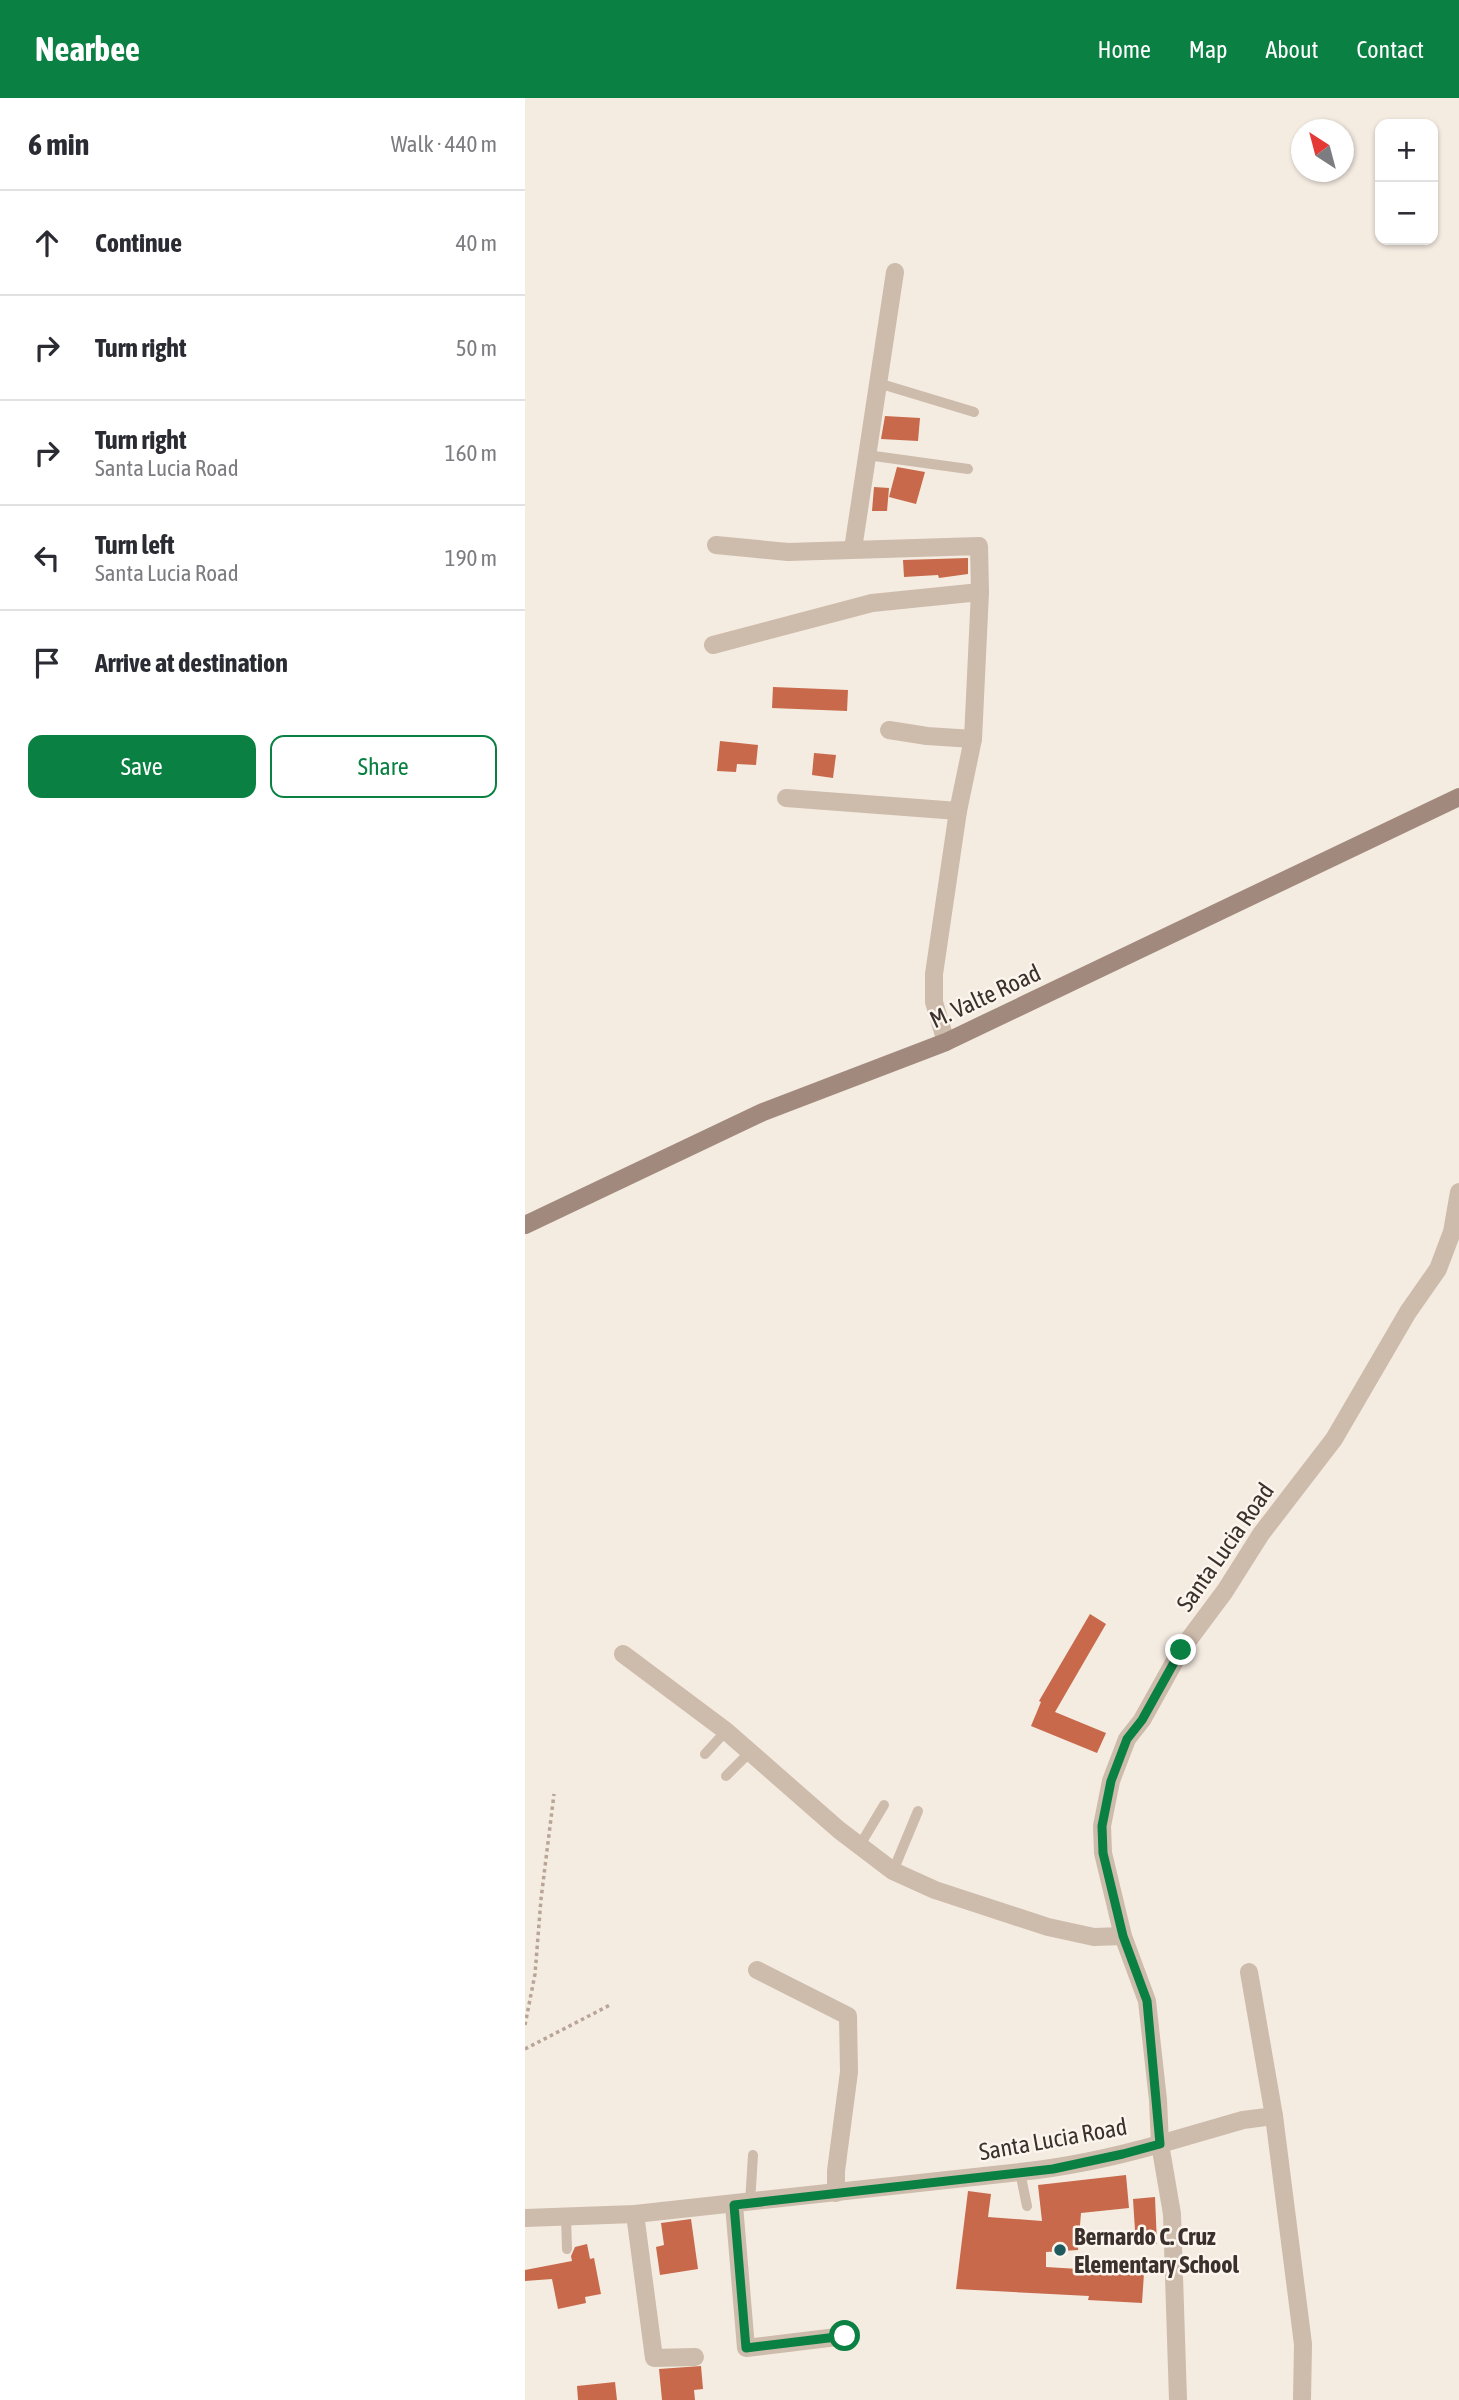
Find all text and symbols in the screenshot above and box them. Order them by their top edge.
text: Nearbee [35,30,140,68]
text: Home [1097,36,1151,63]
text: Map [1189,36,1227,63]
text: About [1265,36,1318,63]
text: Contact [1356,36,1424,63]
north arrow [1291,119,1354,182]
map controls [1375,119,1438,245]
button: + [1375,119,1438,182]
text: 6 min [28,127,89,161]
text: Walk · 440 m [391,131,497,157]
button: − [1375,182,1438,245]
icon: ahead [28,224,66,262]
text: Continue [95,228,182,258]
text: 40 m [456,230,497,256]
icon: right [28,329,66,367]
text: Turn right [95,333,186,363]
text: 50 m [456,335,497,361]
text: Turn right [95,425,186,455]
icon: right [28,434,66,472]
text: 160 m [445,440,497,466]
text: Santa Lucia Road [95,455,239,481]
text: Turn left [95,530,175,560]
icon: left [28,539,66,577]
text: 190 m [445,545,497,571]
text: Santa Lucia Road [95,560,239,586]
icon: arrive [28,644,66,682]
text: Arrive at destination [95,648,288,678]
button: Save [28,735,256,798]
button: Share [270,735,497,798]
street label: M. Valte Road [925,959,1045,1033]
street label: Santa Lucia Road [1171,1478,1279,1616]
route end [1165,1634,1196,1665]
street label: Santa Lucia Road [977,2113,1129,2165]
place label: Bernardo C. Cruz Elementary School [1074,2223,1240,2278]
marker: Bernardo C. Cruz Elementary School [1052,2242,1068,2258]
route start [829,2320,860,2351]

